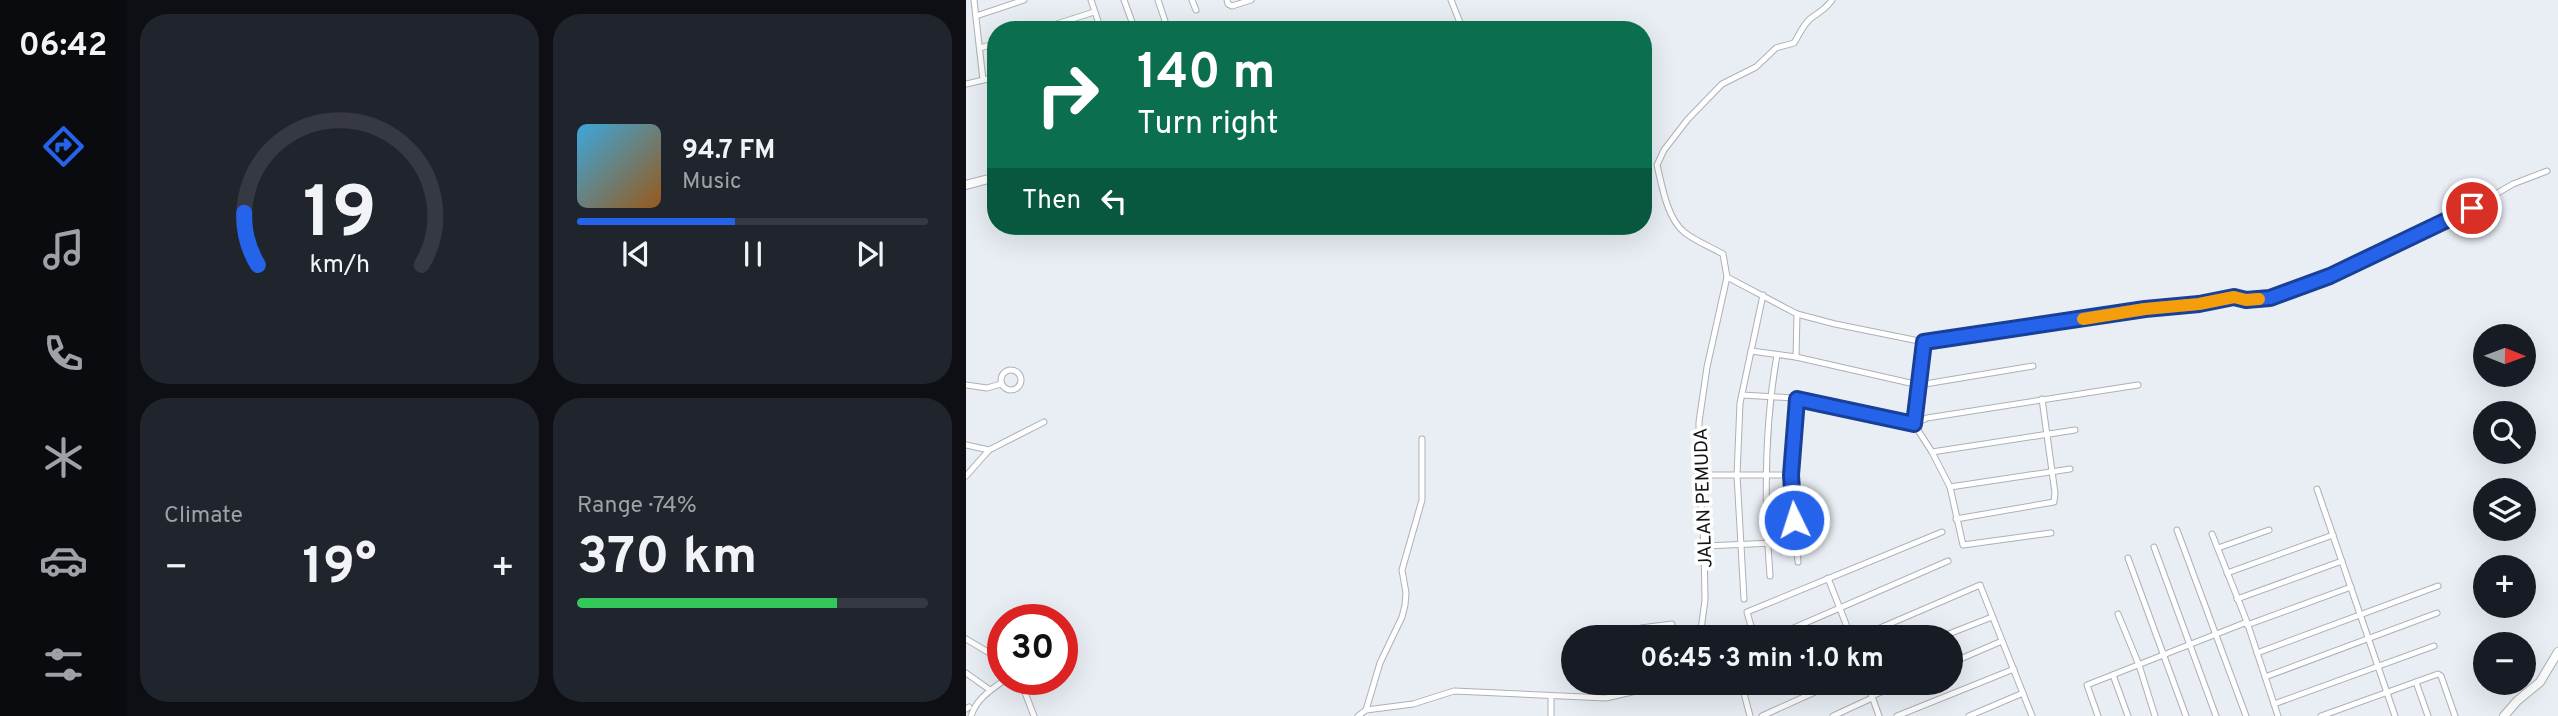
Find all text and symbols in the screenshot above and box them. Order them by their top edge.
text: 06:42 [19,27,107,67]
text: 140 m [1137,44,1276,106]
icon: right [1022,49,1113,140]
text: Turn right [1137,105,1279,145]
icon: directions [39,122,88,171]
text: 94.7 FM [682,135,775,168]
text: Music [682,168,742,197]
text: 19 [303,171,376,263]
pin [2442,178,2502,238]
icon: left [1095,182,1133,220]
text: Then [1022,185,1081,218]
icon: arrive [2453,189,2491,227]
icon: music [39,225,88,274]
icon: previous [617,235,655,273]
icon: pause [734,235,772,273]
icon: next [851,235,889,273]
text: km/h [309,250,370,282]
north arrow [2473,324,2536,387]
map controls [2473,324,2536,695]
icon: phone [39,329,88,378]
button: search [2473,401,2536,464]
street label: JALAN PEMUDA [1690,427,1718,568]
icon: climate [39,433,88,482]
button: layers [2473,478,2536,541]
position arrow [1757,483,1831,557]
text: Range · 74% [577,492,697,521]
text: Climate [164,502,243,531]
text: 370 km [577,526,757,592]
icon: car [39,536,88,585]
text: 19° [302,536,377,602]
text: − [164,545,189,594]
text: + [490,545,515,594]
button: + [2473,555,2536,618]
speed limit sign: 30 [987,604,1078,695]
button: − [2473,632,2536,695]
icon: filters [39,640,88,689]
text: 06:45 · 3 min · 1.0 km [1640,643,1884,676]

